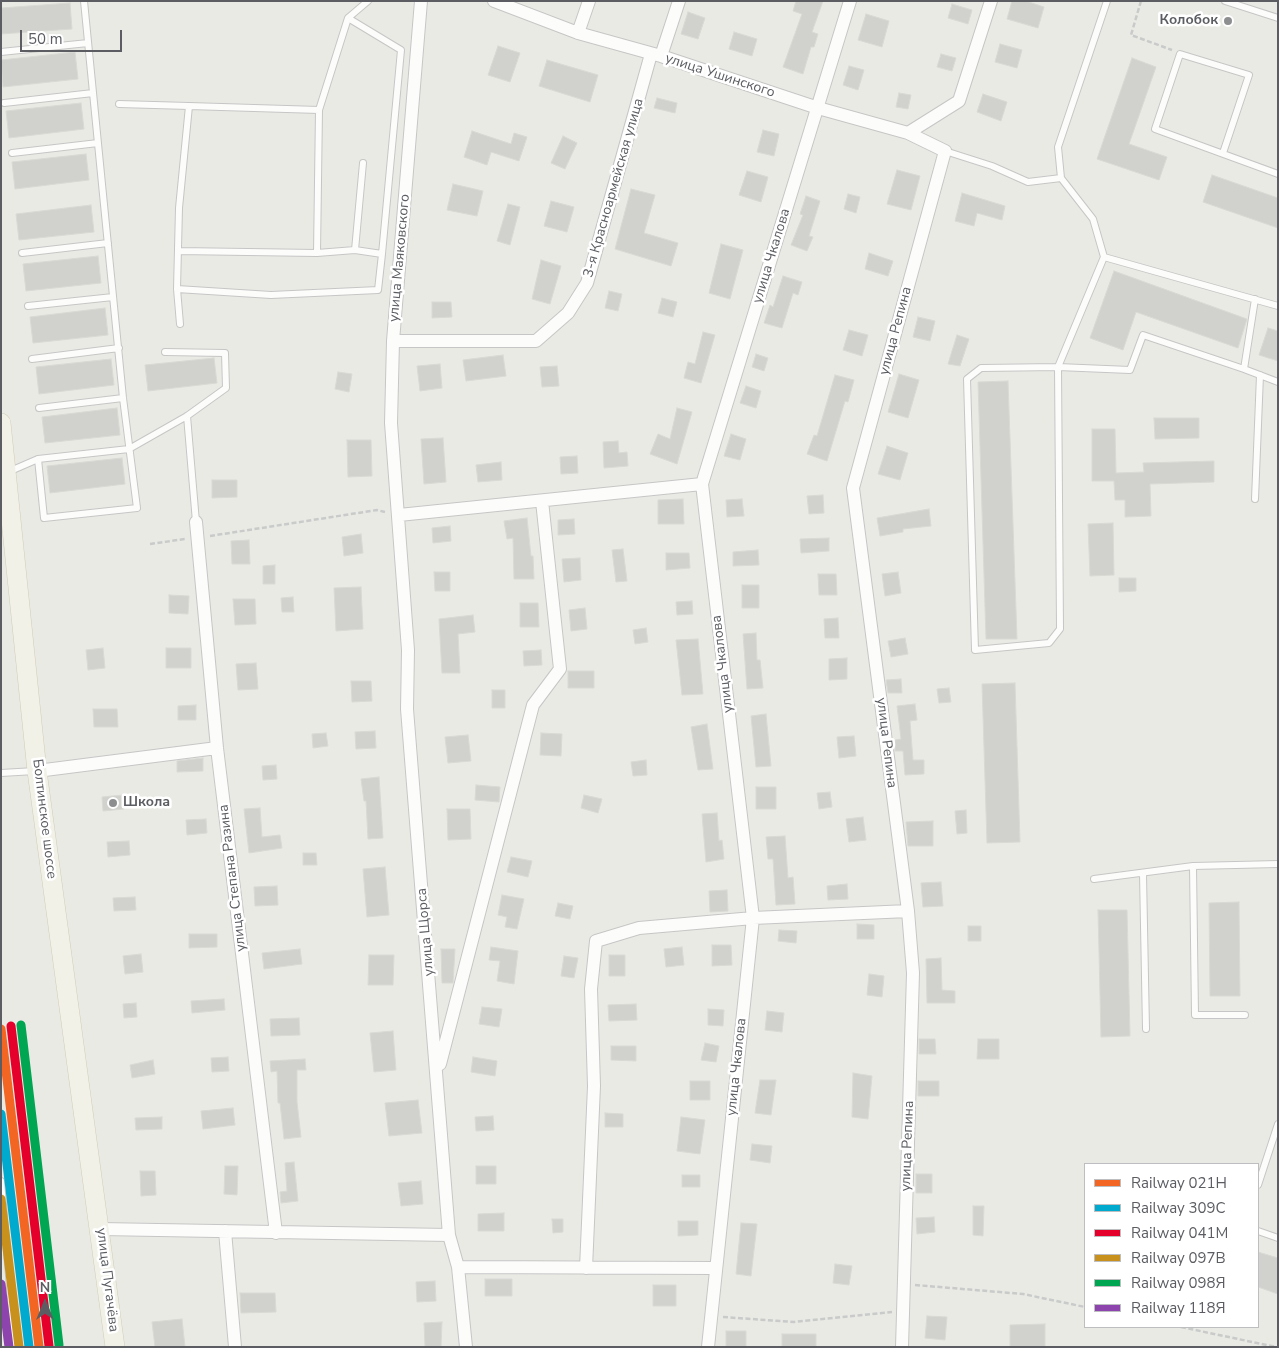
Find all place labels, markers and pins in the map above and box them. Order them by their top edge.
place label: Колобок [1160,13,1218,29]
marker: Колобок [1222,15,1234,27]
place label: Школа [123,795,170,811]
marker: Школа [107,797,119,809]

